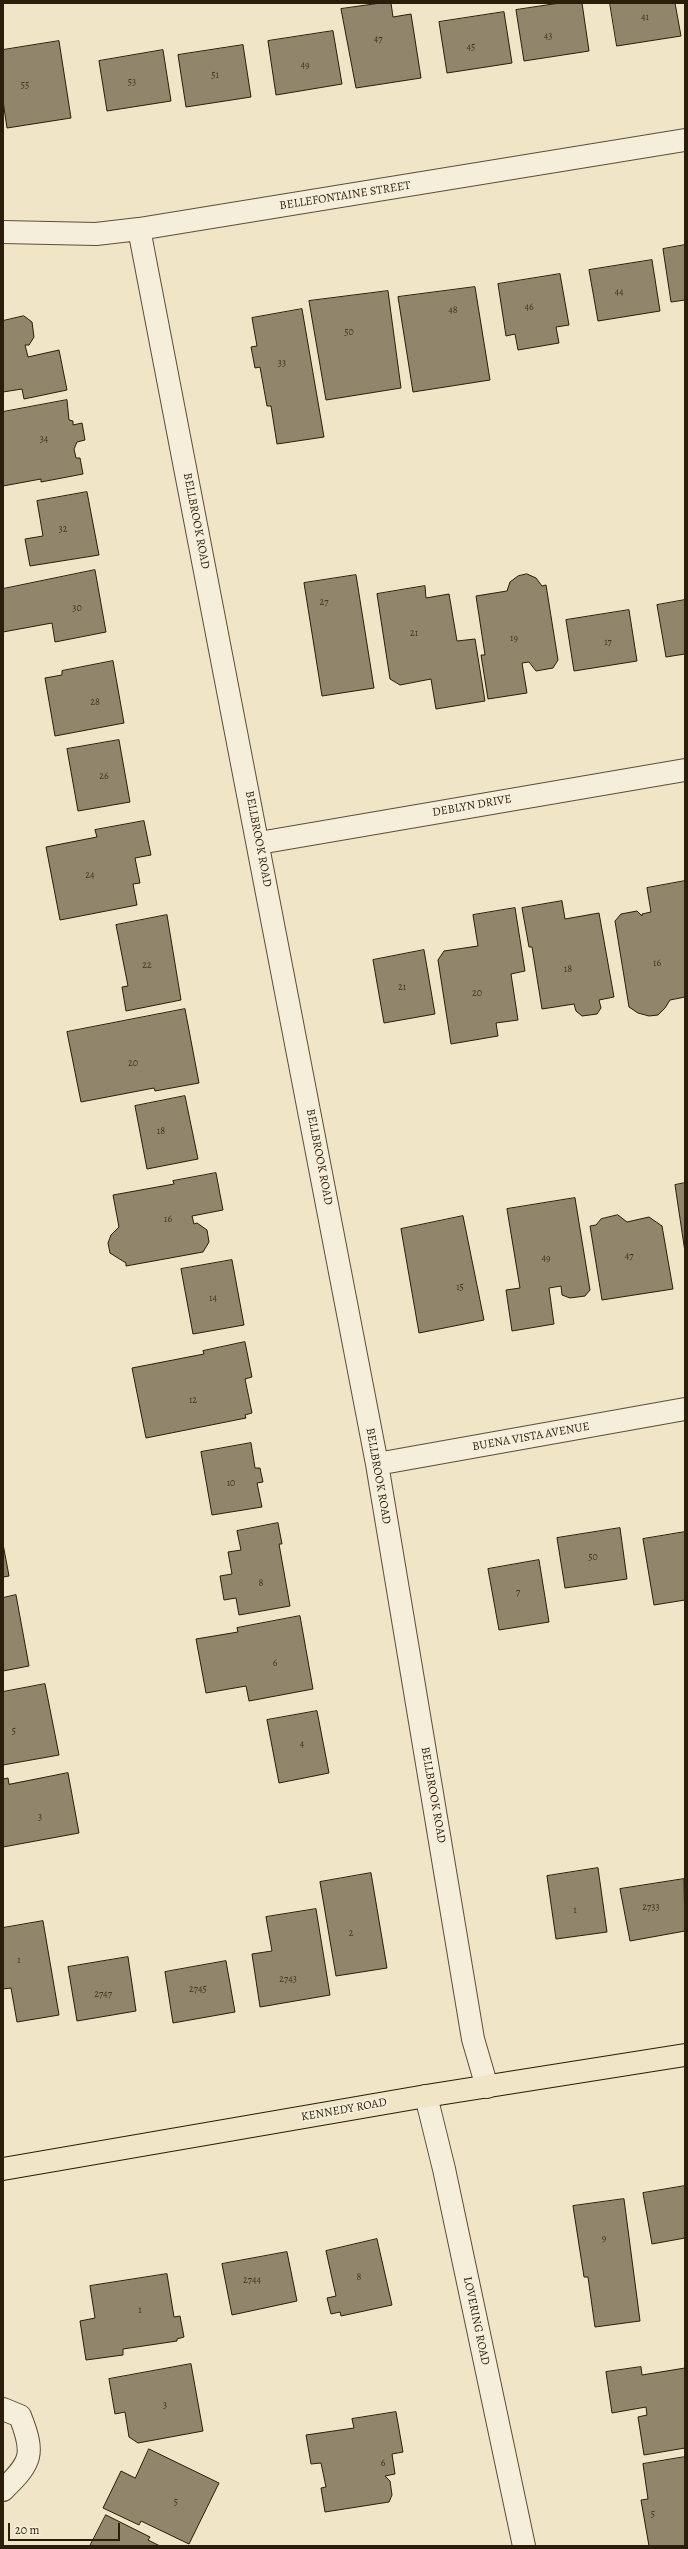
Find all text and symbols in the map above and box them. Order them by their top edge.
house number: 41 [641,12,649,24]
house number: 43 [544,31,552,43]
house number: 47 [374,34,382,46]
house number: 45 [467,42,475,54]
house number: 49 [300,60,310,72]
house number: 51 [211,70,219,82]
house number: 53 [128,77,136,89]
house number: 55 [21,80,29,92]
street label: BELLEFONTAINE STREET [278,179,412,213]
house number: 44 [614,287,624,299]
house number: 46 [524,302,534,314]
house number: 48 [448,305,458,317]
house number: 50 [344,327,354,339]
house number: 33 [278,358,286,370]
house number: 34 [40,434,48,446]
street label: BELLBROOK ROAD [180,472,212,570]
house number: 32 [59,524,67,536]
house number: 27 [320,597,328,609]
house number: 30 [72,603,82,615]
house number: 21 [410,628,418,640]
house number: 19 [510,633,518,645]
house number: 17 [604,637,612,649]
house number: 28 [90,697,100,709]
house number: 26 [99,771,109,783]
street label: BELLBROOK ROAD [242,790,274,888]
street label: DEBLYN DRIVE [431,792,513,820]
house number: 24 [85,870,95,882]
house number: 16 [653,958,661,970]
house number: 22 [142,960,152,972]
house number: 18 [564,964,572,976]
house number: 21 [398,982,406,994]
house number: 20 [472,988,482,1000]
house number: 20 [128,1058,138,1070]
street label: BELLBROOK ROAD [303,1108,335,1206]
house number: 18 [157,1126,165,1138]
house number: 16 [164,1214,172,1226]
house number: 47 [625,1251,633,1263]
house number: 49 [541,1253,551,1265]
house number: 15 [456,1282,464,1294]
house number: 14 [209,1293,217,1305]
house number: 12 [189,1395,197,1407]
street label: BUENA VISTA AVENUE [471,1420,591,1454]
street label: BELLBROOK ROAD [362,1427,394,1525]
house number: 10 [227,1478,235,1490]
house number: 50 [588,1552,598,1564]
house number: 8 [259,1578,263,1590]
house number: 7 [516,1587,520,1599]
house number: 6 [273,1658,277,1670]
house number: 5 [12,1726,16,1738]
house number: 4 [300,1739,304,1751]
street label: BELLBROOK ROAD [417,1746,449,1844]
house number: 3 [38,1812,42,1824]
house number: 2733 [642,1902,660,1914]
house number: 1 [573,1905,577,1917]
house number: 2 [349,1928,353,1940]
house number: 1 [17,1955,21,1967]
house number: 2743 [279,1974,297,1986]
house number: 2745 [189,1984,207,1996]
house number: 2747 [94,1989,112,2001]
street label: KENNEDY ROAD [300,2095,388,2125]
house number: 9 [602,2233,606,2245]
house number: 8 [357,2272,361,2284]
house number: 2744 [243,2275,261,2287]
street label: LOVERING ROAD [460,2276,492,2366]
house number: 1 [138,2305,142,2317]
house number: 3 [163,2400,167,2412]
house number: 6 [381,2458,385,2470]
house number: 5 [174,2497,178,2509]
house number: 5 [651,2509,655,2521]
scale bar [10,2515,122,2541]
text: 20 m [15,2522,39,2538]

